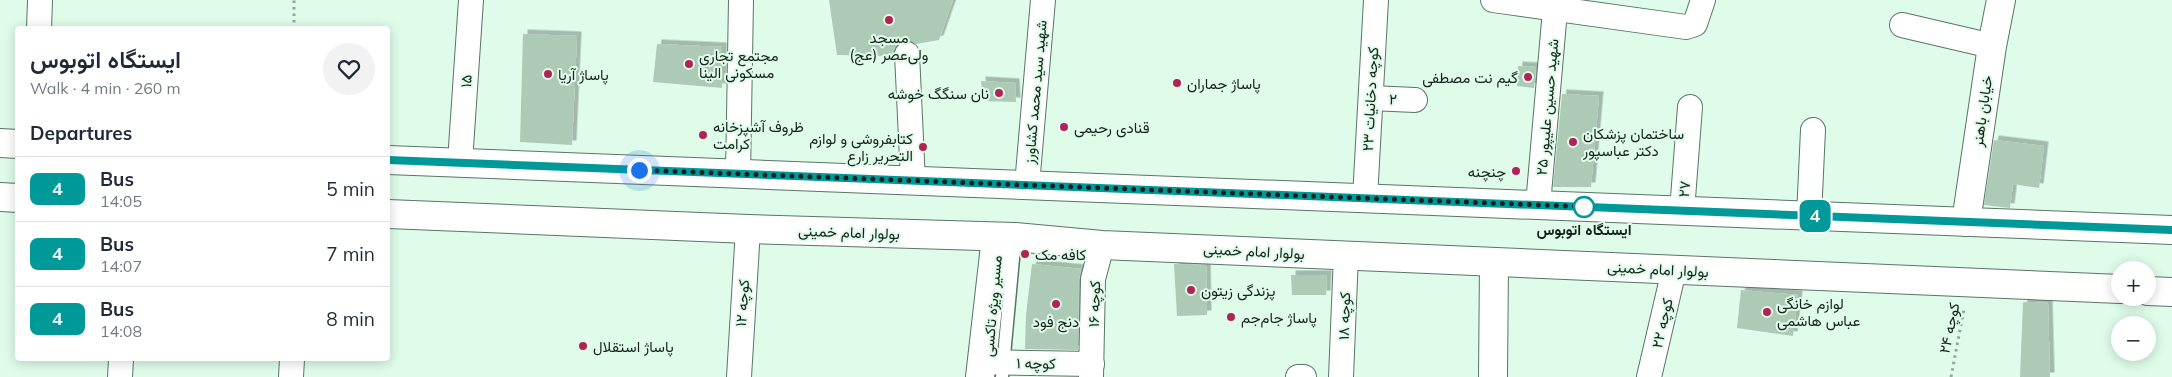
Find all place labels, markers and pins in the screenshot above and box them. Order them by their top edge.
marker: مسجد ولی‌عصر (عج) [883,14,895,26]
place label: مسجد ولی‌عصر (عج) [850,28,928,66]
place label: مجتمع تجاری مسکونی الینا [699,46,779,83]
marker: مجتمع تجاری مسکونی الینا [683,58,695,70]
place label: پاساژ آریا [558,65,609,85]
marker: پاساژ آریا [542,68,554,80]
place label: گیم نت مصطفی [1422,68,1518,88]
marker: گیم نت مصطفی [1522,71,1534,83]
place label: پاساژ جماران [1187,74,1261,94]
marker: پاساژ جماران [1171,77,1183,89]
place label: نان سنگگ خوشه [888,84,989,103]
marker: نان سنگگ خوشه [993,87,1005,99]
place label: ظروف آشپزخانه کرامت [713,117,804,153]
place label: قنادی رحیمی [1074,118,1150,138]
marker: قنادی رحیمی [1058,121,1070,133]
place label: ساختمان پزشکان دکتر عباسپور [1582,124,1684,161]
marker: ظروف آشپزخانه کرامت [697,129,709,141]
place label: کتابفروشی و لوازم التحریر زارع [809,129,913,167]
marker: ساختمان پزشکان دکتر عباسپور [1567,136,1579,148]
marker: کتابفروشی و لوازم التحریر زارع [917,141,929,153]
place label: چنچنه [1468,162,1506,182]
marker: چنچنه [1510,165,1522,177]
marker: ایستگاه اتوبوس [1573,196,1595,218]
place label: ایستگاه اتوبوس [1536,220,1632,239]
place label: کافه مک [1035,245,1087,264]
marker: کافه مک [1019,248,1031,260]
place label: پزندگی زیتون [1201,281,1275,301]
marker: پزندگی زیتون [1185,284,1197,296]
place label: لوازم خانگی عباس هاشمی [1777,294,1860,331]
marker: دنج فود [1050,298,1062,310]
marker: لوازم خانگی عباس هاشمی [1761,306,1773,318]
place label: پاساژ جام‌جم [1241,308,1317,328]
marker: پاساژ جام‌جم [1225,311,1237,323]
place label: دنج فود [1033,312,1079,333]
place label: پاساژ استقلال [593,337,674,357]
marker: پاساژ استقلال [577,340,589,352]

